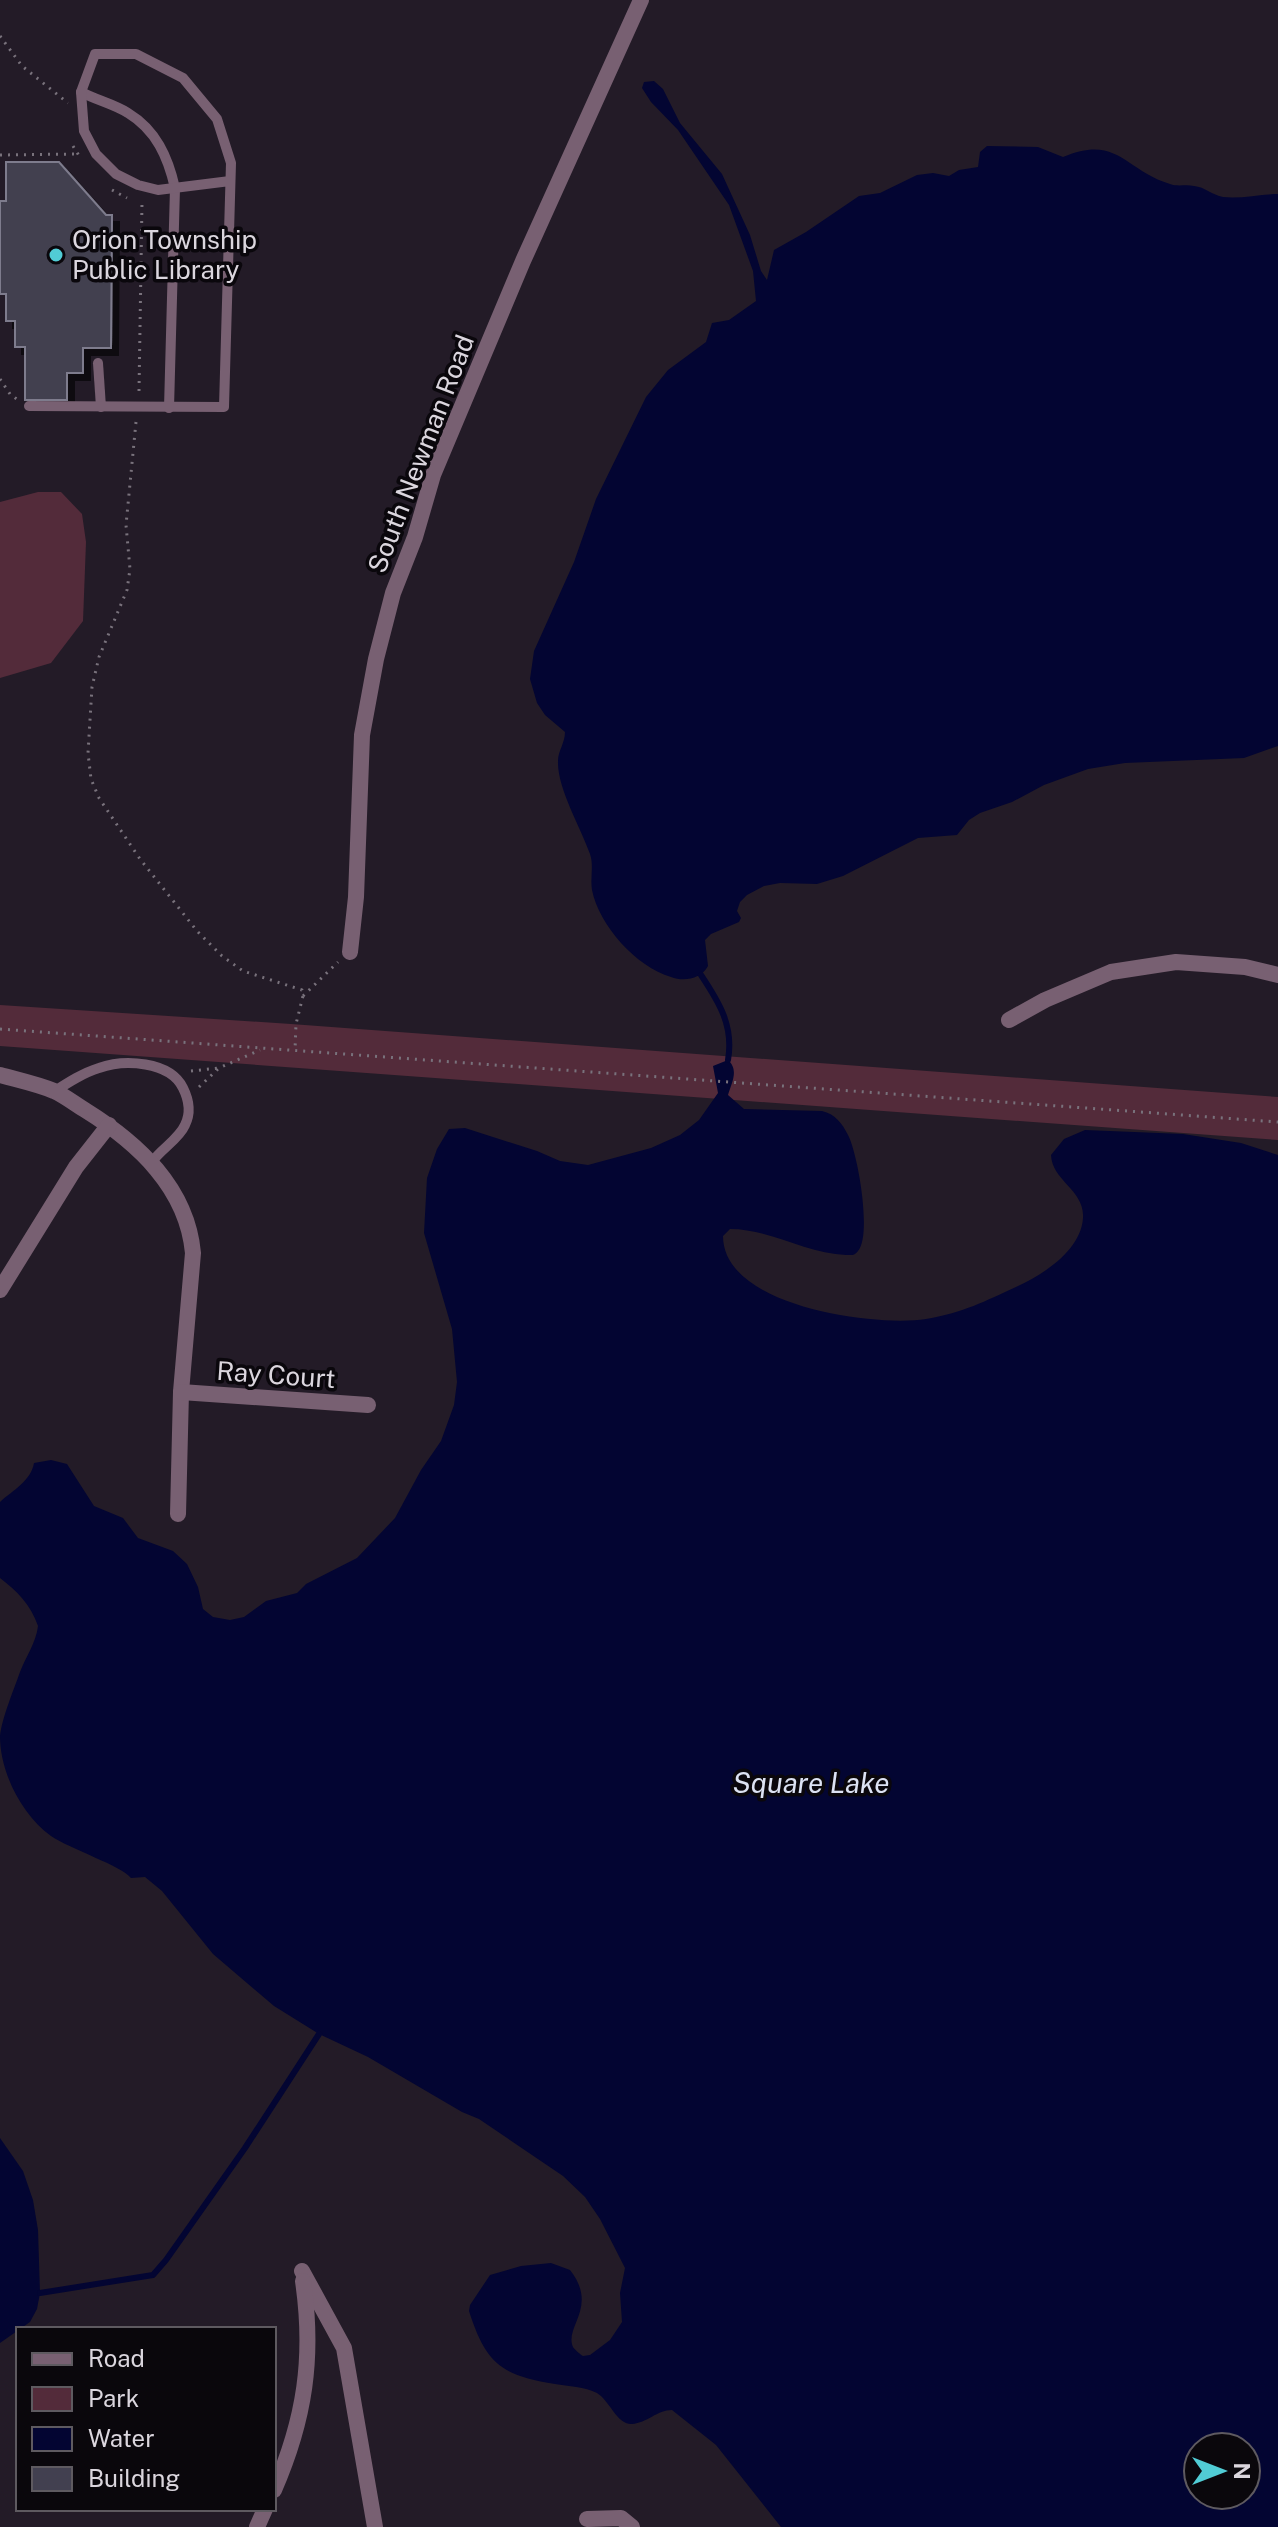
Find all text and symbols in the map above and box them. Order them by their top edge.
place label: Orion Township Public Library [72,224,257,285]
marker: Orion Township Public Library [47,246,65,264]
street label: South Newman Road [361,330,480,577]
street label: Ray Court [216,1355,337,1394]
water label: Square Lake [732,1766,890,1799]
legend [16,2327,276,2511]
text: Road [88,2344,145,2372]
text: Park [88,2384,139,2412]
text: Water [88,2424,155,2452]
north arrow [1182,2431,1262,2511]
text: N [1229,2462,1255,2480]
text: Building [88,2464,180,2492]

